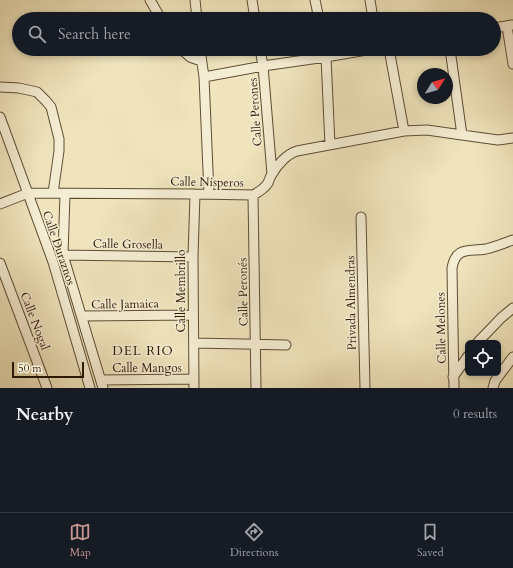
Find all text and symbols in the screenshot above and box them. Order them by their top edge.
search box [12,12,501,56]
icon: search [26,23,48,45]
text: Search here [58,24,131,44]
north arrow [417,68,453,104]
street label: Calle Perones [245,77,265,147]
street label: Calle Nísperos [170,173,244,191]
street label: Calle Duraznos [39,209,79,287]
street label: Calle Grosella [93,235,164,253]
street label: Calle Membrillo [173,249,189,332]
street label: Privada Almendras [342,255,360,351]
street label: Calle Peronés [234,257,252,327]
street label: Calle Nogal [17,290,53,352]
street label: Calle Melones [432,292,450,364]
street label: Calle Jamaica [91,295,160,313]
map controls [465,340,501,376]
button: locate [465,340,501,376]
district label: DEL RIO [112,342,174,360]
scale bar [12,360,84,379]
street label: Calle Mangos [112,360,182,376]
text: 50 m [18,361,42,376]
text: Nearby [16,403,73,426]
text: 0 results [453,405,497,423]
tab: Map [69,521,91,560]
tab: Directions [230,521,278,560]
tab: Saved [417,521,444,560]

